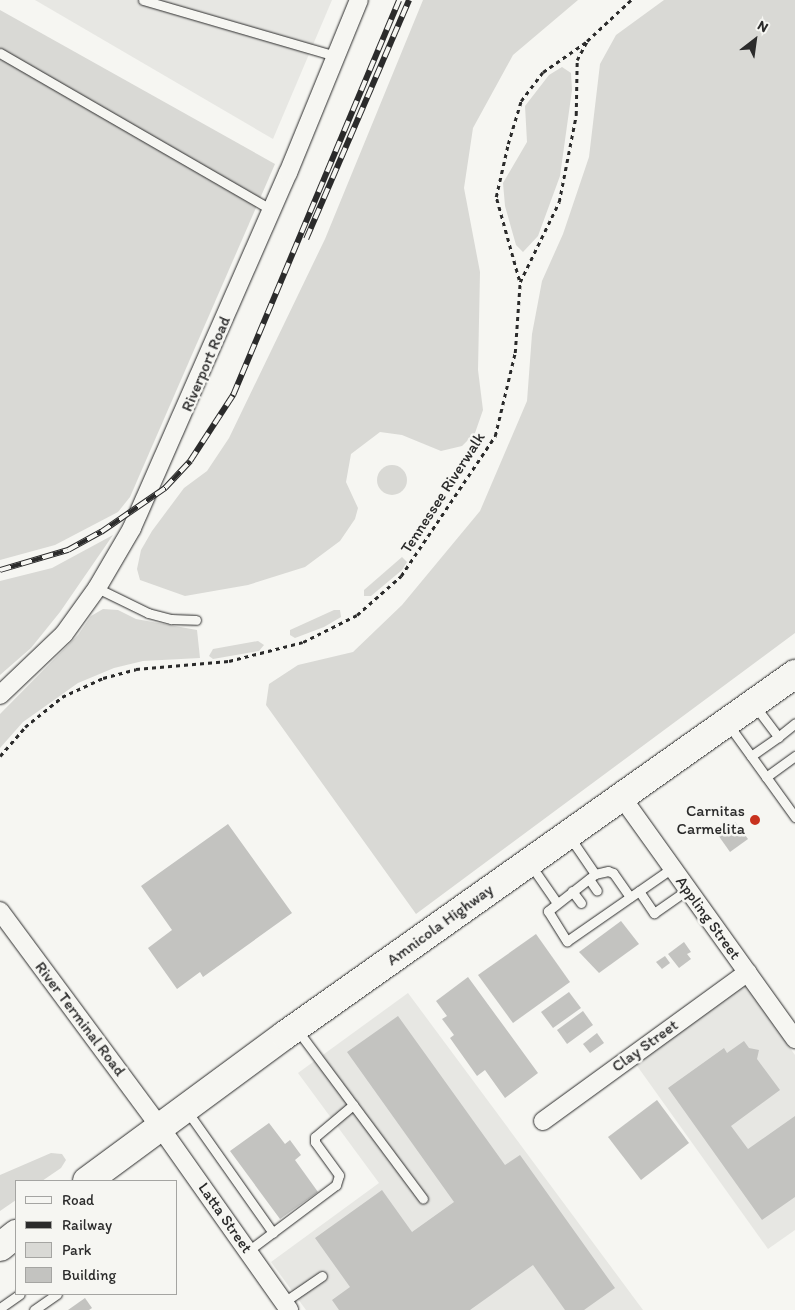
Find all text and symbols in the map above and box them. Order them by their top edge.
north arrow [730,15,780,65]
text: N [754,17,771,36]
street label: Riverport Road [177,313,235,415]
street label: Tennessee Riverwalk [397,429,489,557]
place label: Carnitas Carmelita [677,801,745,839]
marker: Carnitas Carmelita [749,814,761,826]
street label: Appling Street [671,873,745,963]
street label: Amnicola Highway [383,880,497,970]
street label: River Terminal Road [31,959,129,1079]
street label: Clay Street [608,1016,682,1076]
street label: Latta Street [194,1179,256,1257]
legend [15,1180,178,1295]
text: Road [62,1191,94,1209]
text: Railway [62,1216,112,1234]
text: Park [62,1241,92,1259]
text: Building [62,1266,116,1284]

